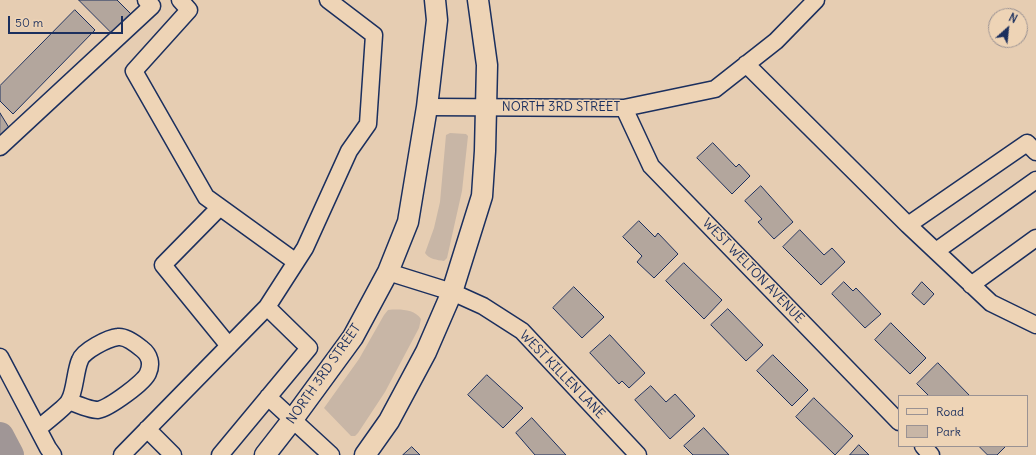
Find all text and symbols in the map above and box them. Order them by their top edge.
scale bar [10,8,125,34]
north arrow [988,8,1028,48]
text: N [1006,10,1020,26]
text: 50 m [15,15,43,30]
street label: NORTH 3RD STREET [502,99,620,115]
street label: WEST WELTON AVENUE [699,215,807,327]
street label: NORTH 3RD STREET [284,321,364,427]
street label: WEST KILLEN LANE [516,328,608,422]
legend [898,395,1028,447]
text: Road [936,404,964,419]
text: Park [936,424,961,439]

